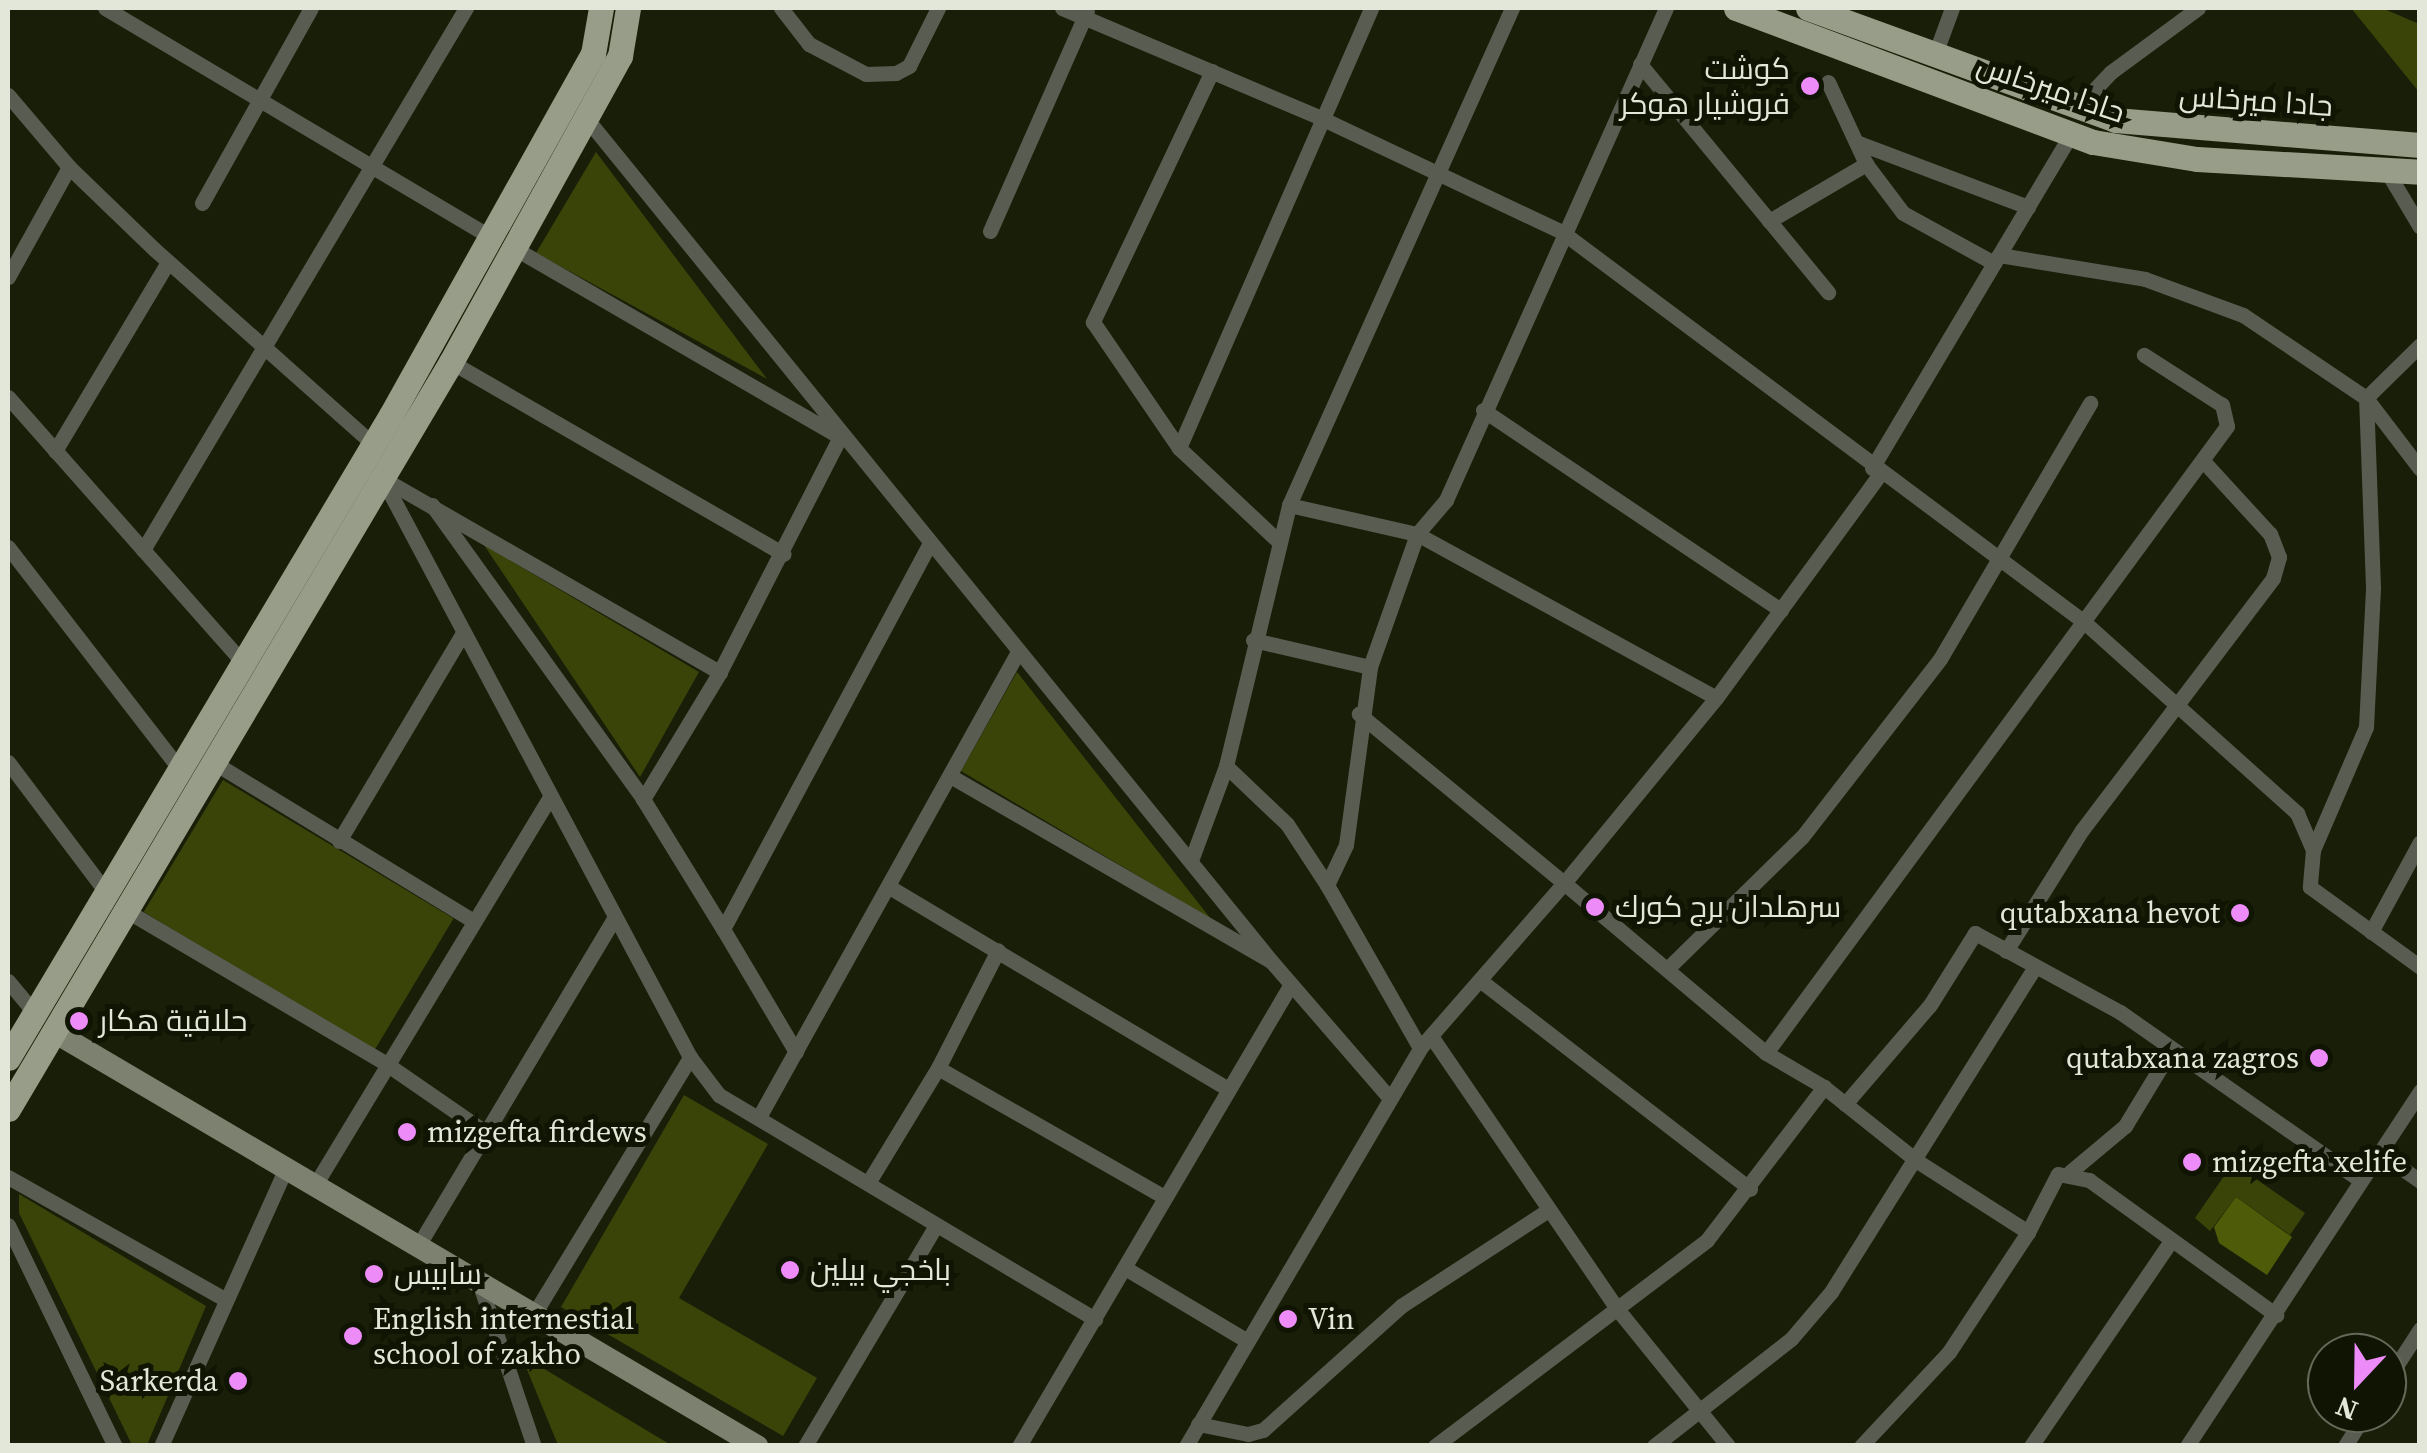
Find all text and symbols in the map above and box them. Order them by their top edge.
street label: حادا ميرخاس [1972,47,2130,131]
place label: كوشت فروشيار هوكر [1620,51,1790,122]
marker: كوشت فروشيار هوكر [1799,75,1821,97]
street label: جادا ميرخاس [2178,78,2334,124]
place label: سرهلدان برج كورك [1615,889,1841,925]
place label: qutabxana hevot [2000,895,2220,931]
marker: سرهلدان برج كورك [1584,896,1606,918]
marker: qutabxana hevot [2229,902,2251,924]
place label: حلاقية هكار [99,1003,247,1039]
marker: حلاقية هكار [68,1010,90,1032]
place label: qutabxana zagros [2066,1040,2299,1076]
marker: qutabxana zagros [2308,1047,2330,1069]
place label: mizgefta firdews [427,1114,647,1150]
marker: mizgefta firdews [396,1121,418,1143]
place label: mizgefta xelife [2212,1144,2407,1180]
marker: mizgefta xelife [2181,1151,2203,1173]
place label: باخجي بيلين [810,1252,951,1288]
place label: سابيس [394,1256,482,1292]
marker: باخجي بيلين [779,1259,801,1281]
marker: سابيس [363,1263,385,1285]
place label: English internestial school of zakho [373,1301,634,1372]
place label: Vin [1308,1301,1354,1337]
marker: Vin [1277,1308,1299,1330]
marker: English internestial school of zakho [342,1325,364,1347]
north arrow [2307,1333,2407,1433]
place label: Sarkerda [100,1363,218,1399]
marker: Sarkerda [227,1370,249,1392]
text: N [2330,1388,2363,1430]

